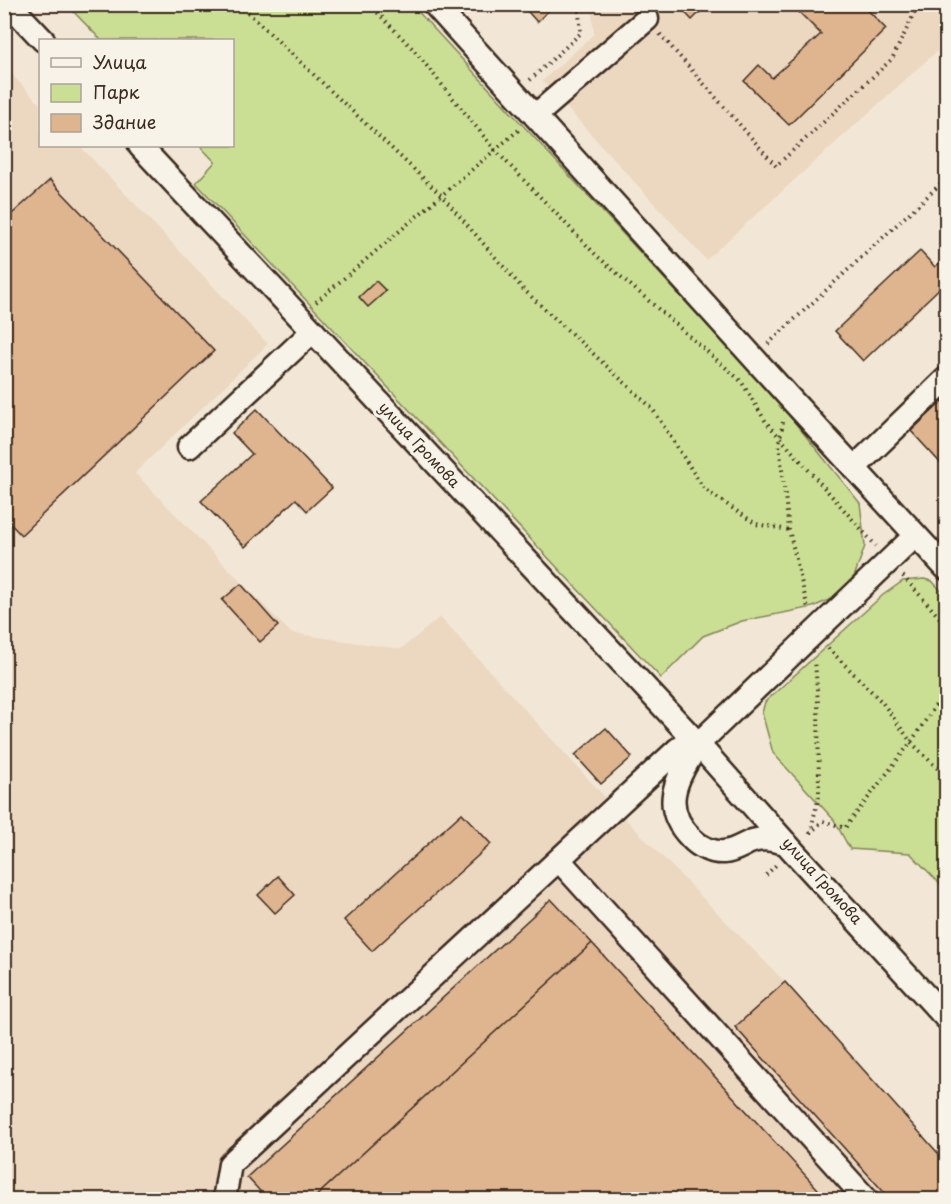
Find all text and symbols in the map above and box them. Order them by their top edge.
legend [39,39,234,147]
text: Улица [93,48,147,75]
text: Парк [93,78,140,105]
text: Здание [93,108,156,135]
street label: улица Громова [374,396,467,493]
street label: улица Громова [778,831,869,929]

